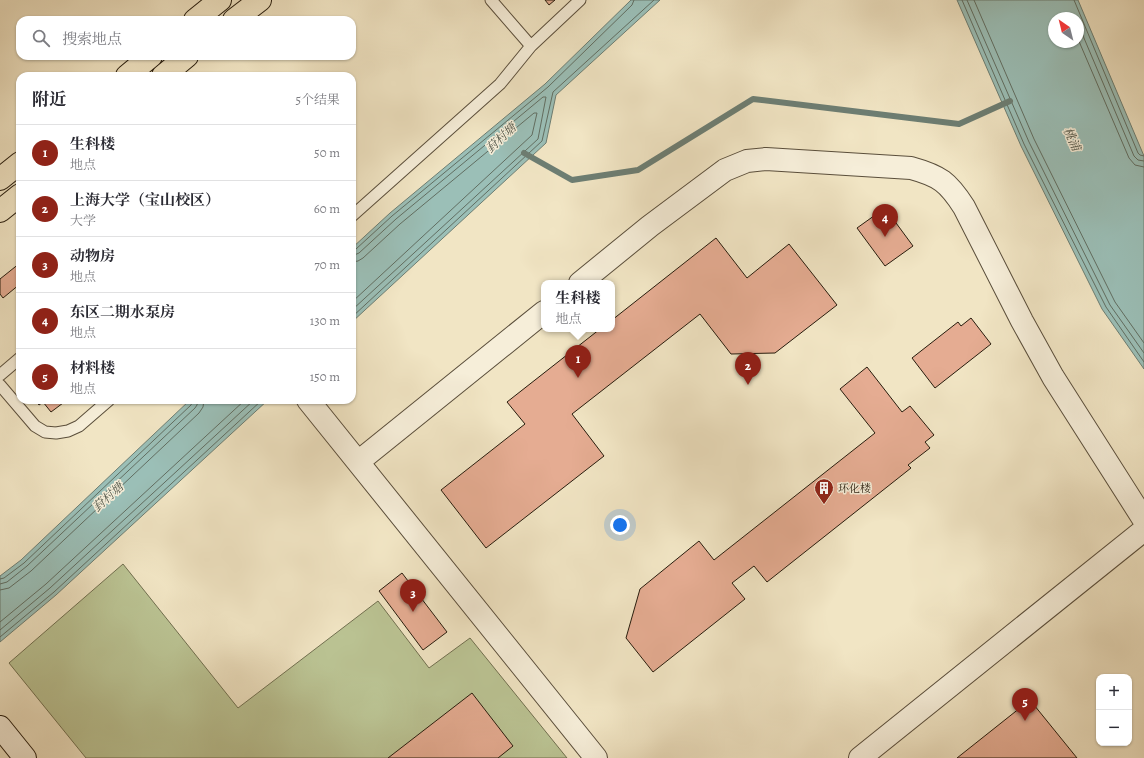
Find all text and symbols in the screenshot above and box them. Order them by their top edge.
north arrow [1048,12,1084,48]
search box [16,16,356,60]
icon: search [30,27,52,49]
text: 搜索地点 [62,29,122,49]
text: 附近 [32,88,66,111]
text: 5个结果 [295,91,340,108]
water label: 葑村塘 [482,119,521,156]
water label: 桃浦 [1060,125,1085,155]
text: 生科楼 [70,134,115,154]
text: 1 [43,144,47,161]
text: 50 m [314,144,340,161]
text: 地点 [70,156,96,173]
text: 上海大学（宝山校区） [70,190,220,210]
text: 2 [42,200,48,217]
text: 60 m [314,200,340,217]
pin: 4 [872,204,898,237]
text: 大学 [70,212,96,229]
text: 动物房 [70,246,115,266]
text: 3 [42,256,48,273]
text: 70 m [314,256,340,273]
text: 地点 [70,268,96,285]
popup [541,280,615,332]
text: 生科楼 [555,288,601,308]
text: 东区二期水泵房 [70,302,175,322]
text: 地点 [555,310,582,327]
text: 4 [42,312,48,329]
text: 130 m [310,312,340,329]
text: 地点 [70,324,96,341]
pin: 1 [565,345,591,378]
pin: 2 [735,352,761,385]
text: 材料楼 [70,358,115,378]
text: 5 [42,368,48,385]
text: 150 m [310,368,340,385]
text: 地点 [70,380,96,397]
building icon: 环化楼 [813,477,835,505]
water label: 葑村塘 [89,478,128,515]
place label: 环化楼 [838,481,871,496]
your location [610,515,630,535]
pin: 3 [400,579,426,612]
map controls [1096,674,1132,746]
button: + [1096,674,1132,710]
pin: 5 [1012,688,1038,721]
button: − [1096,710,1132,746]

